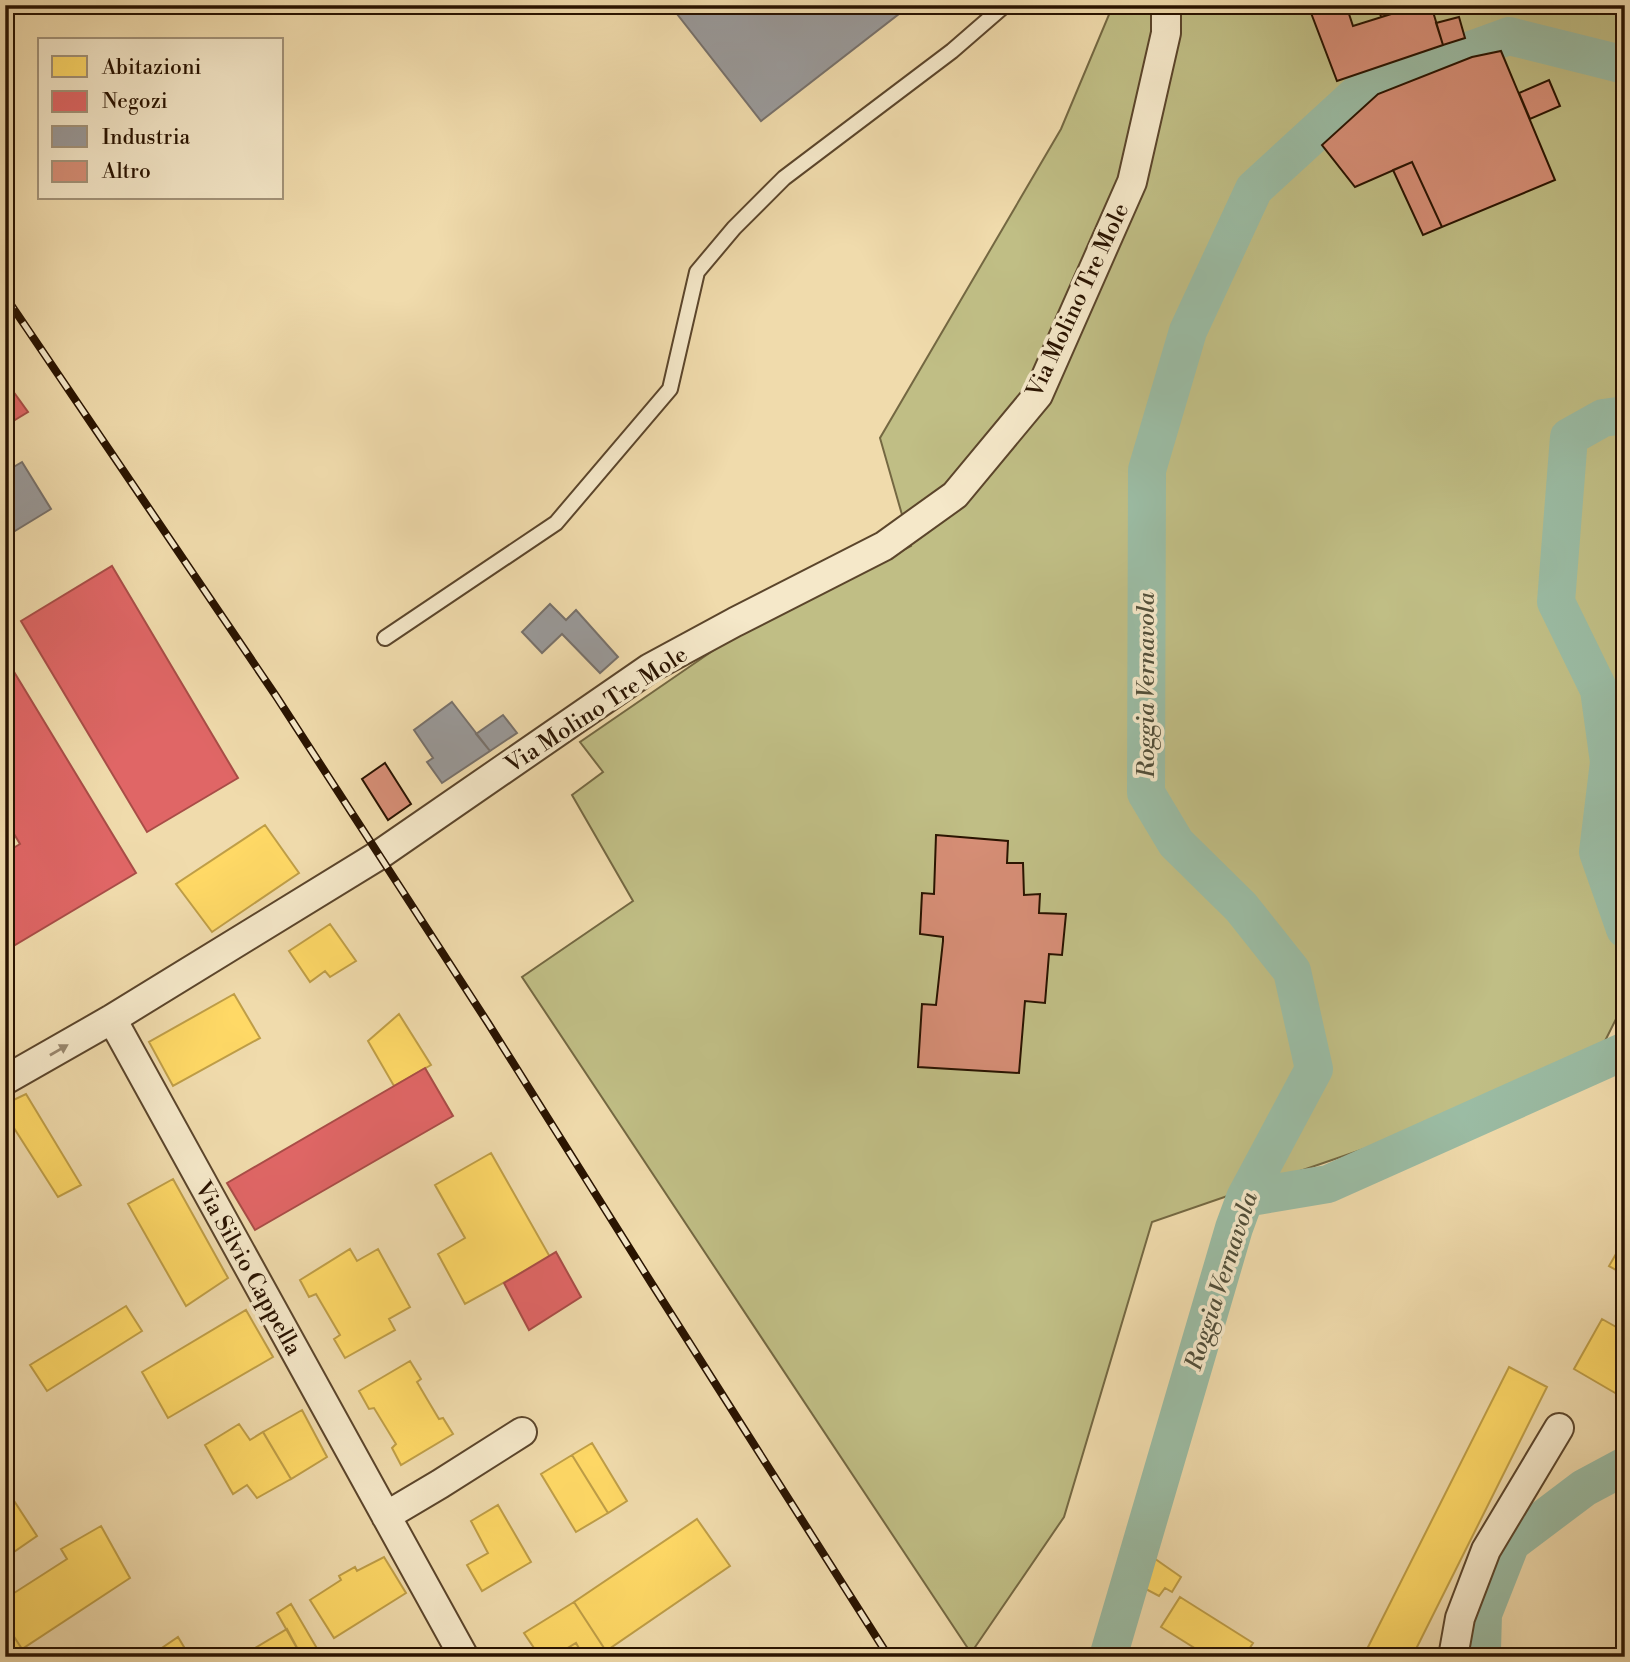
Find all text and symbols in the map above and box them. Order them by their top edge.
legend [38,38,284,200]
text: Abitazioni [101,55,201,81]
text: Negozi [102,89,168,115]
text: Industria [102,125,191,151]
text: Altro [101,159,151,185]
street label: Via Molino Tre Mole [1020,199,1135,403]
water label: Roggia Vernavola [1132,591,1162,779]
street label: Via Molino Tre Mole [500,641,693,780]
one-way arrow [49,1044,68,1056]
street label: Via Silvio Cappella [188,1176,308,1361]
water label: Roggia Vernavola [1179,1188,1265,1375]

